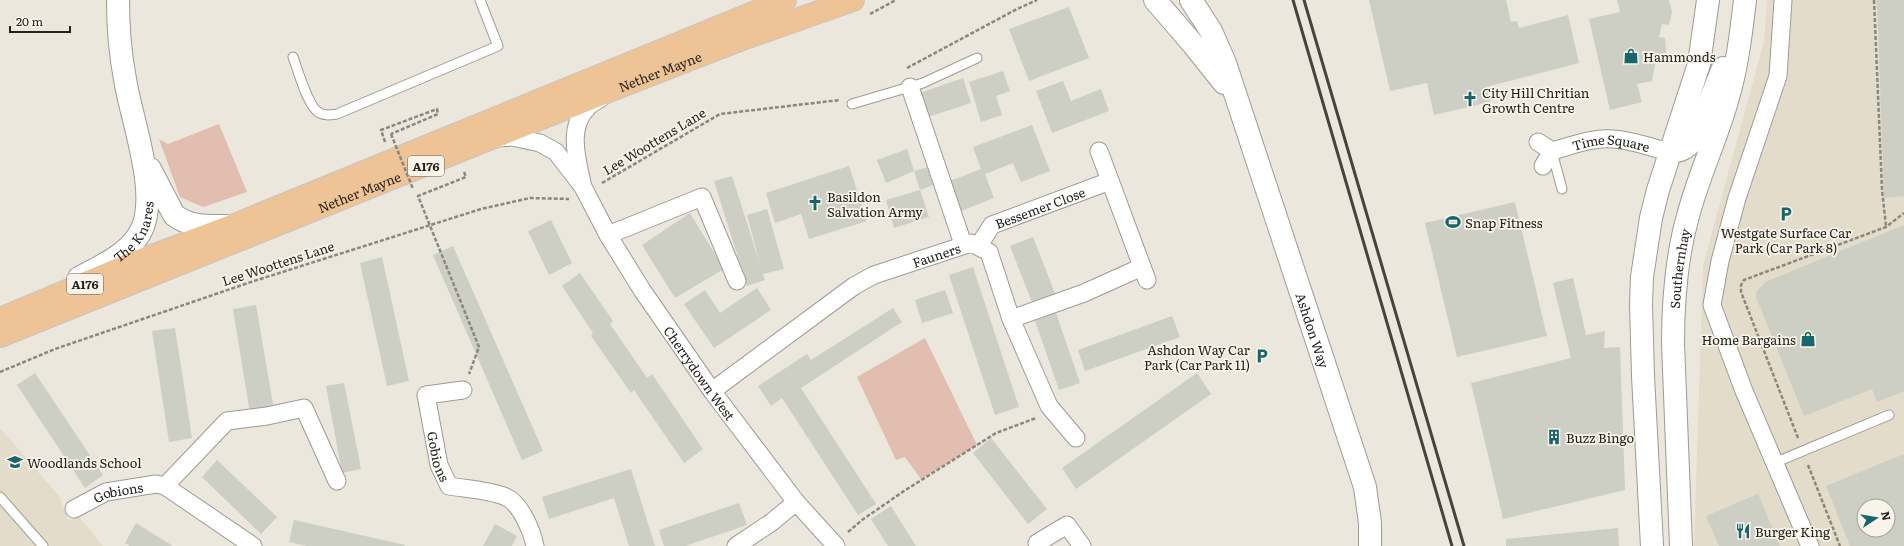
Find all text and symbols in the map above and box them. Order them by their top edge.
scale bar [10,8,70,34]
text: 20 m [16,12,43,30]
street label: Nether Mayne [615,46,704,96]
shop icon: Hammonds [1622,47,1640,65]
place label: Hammonds [1643,47,1716,66]
place label: City Hill Chritian Growth Centre [1482,83,1590,117]
church icon: City Hill Chritian Growth Centre [1461,90,1479,108]
street label: Lee Woottens Lane [599,103,709,179]
street label: Time Square [1570,129,1653,156]
road number: A176 [408,156,444,176]
street label: Nether Mayne [315,166,404,217]
street label: Bessemer Close [992,182,1088,233]
place label: Basildon Salvation Army [827,187,923,221]
church icon: Basildon Salvation Army [806,194,824,212]
street label: The Knares [109,201,157,266]
parking icon: Westgate Surface Car Park (Car Park 8) [1777,205,1795,223]
sports icon: Snap Fitness [1444,213,1462,231]
place label: Snap Fitness [1465,213,1543,232]
place label: Westgate Surface Car Park (Car Park 8) [1721,223,1852,257]
street label: Southernhay [1664,226,1694,309]
street label: Lee Woottens Lane [219,236,337,290]
street label: Fauners [910,238,963,271]
road number: A176 [67,274,103,294]
street label: Ashdon Way [1292,290,1335,371]
street label: Cherrydown West [660,322,741,425]
place label: Home Bargains [1701,330,1796,349]
shop icon: Home Bargains [1799,330,1817,348]
place label: Ashdon Way Car Park (Car Park 11) [1144,340,1251,374]
parking icon: Ashdon Way Car Park (Car Park 11) [1253,347,1271,365]
building icon: Buzz Bingo [1545,428,1563,446]
place label: Buzz Bingo [1566,428,1635,447]
street label: Gobions [423,430,455,485]
school or university icon: Woodlands School [6,453,24,471]
place label: Woodlands School [27,453,142,472]
street label: Gobions [89,477,144,507]
north arrow [1856,498,1896,538]
text: N [1878,510,1896,522]
restaurant icon: Burger King [1734,522,1752,540]
place label: Burger King [1755,522,1831,541]

